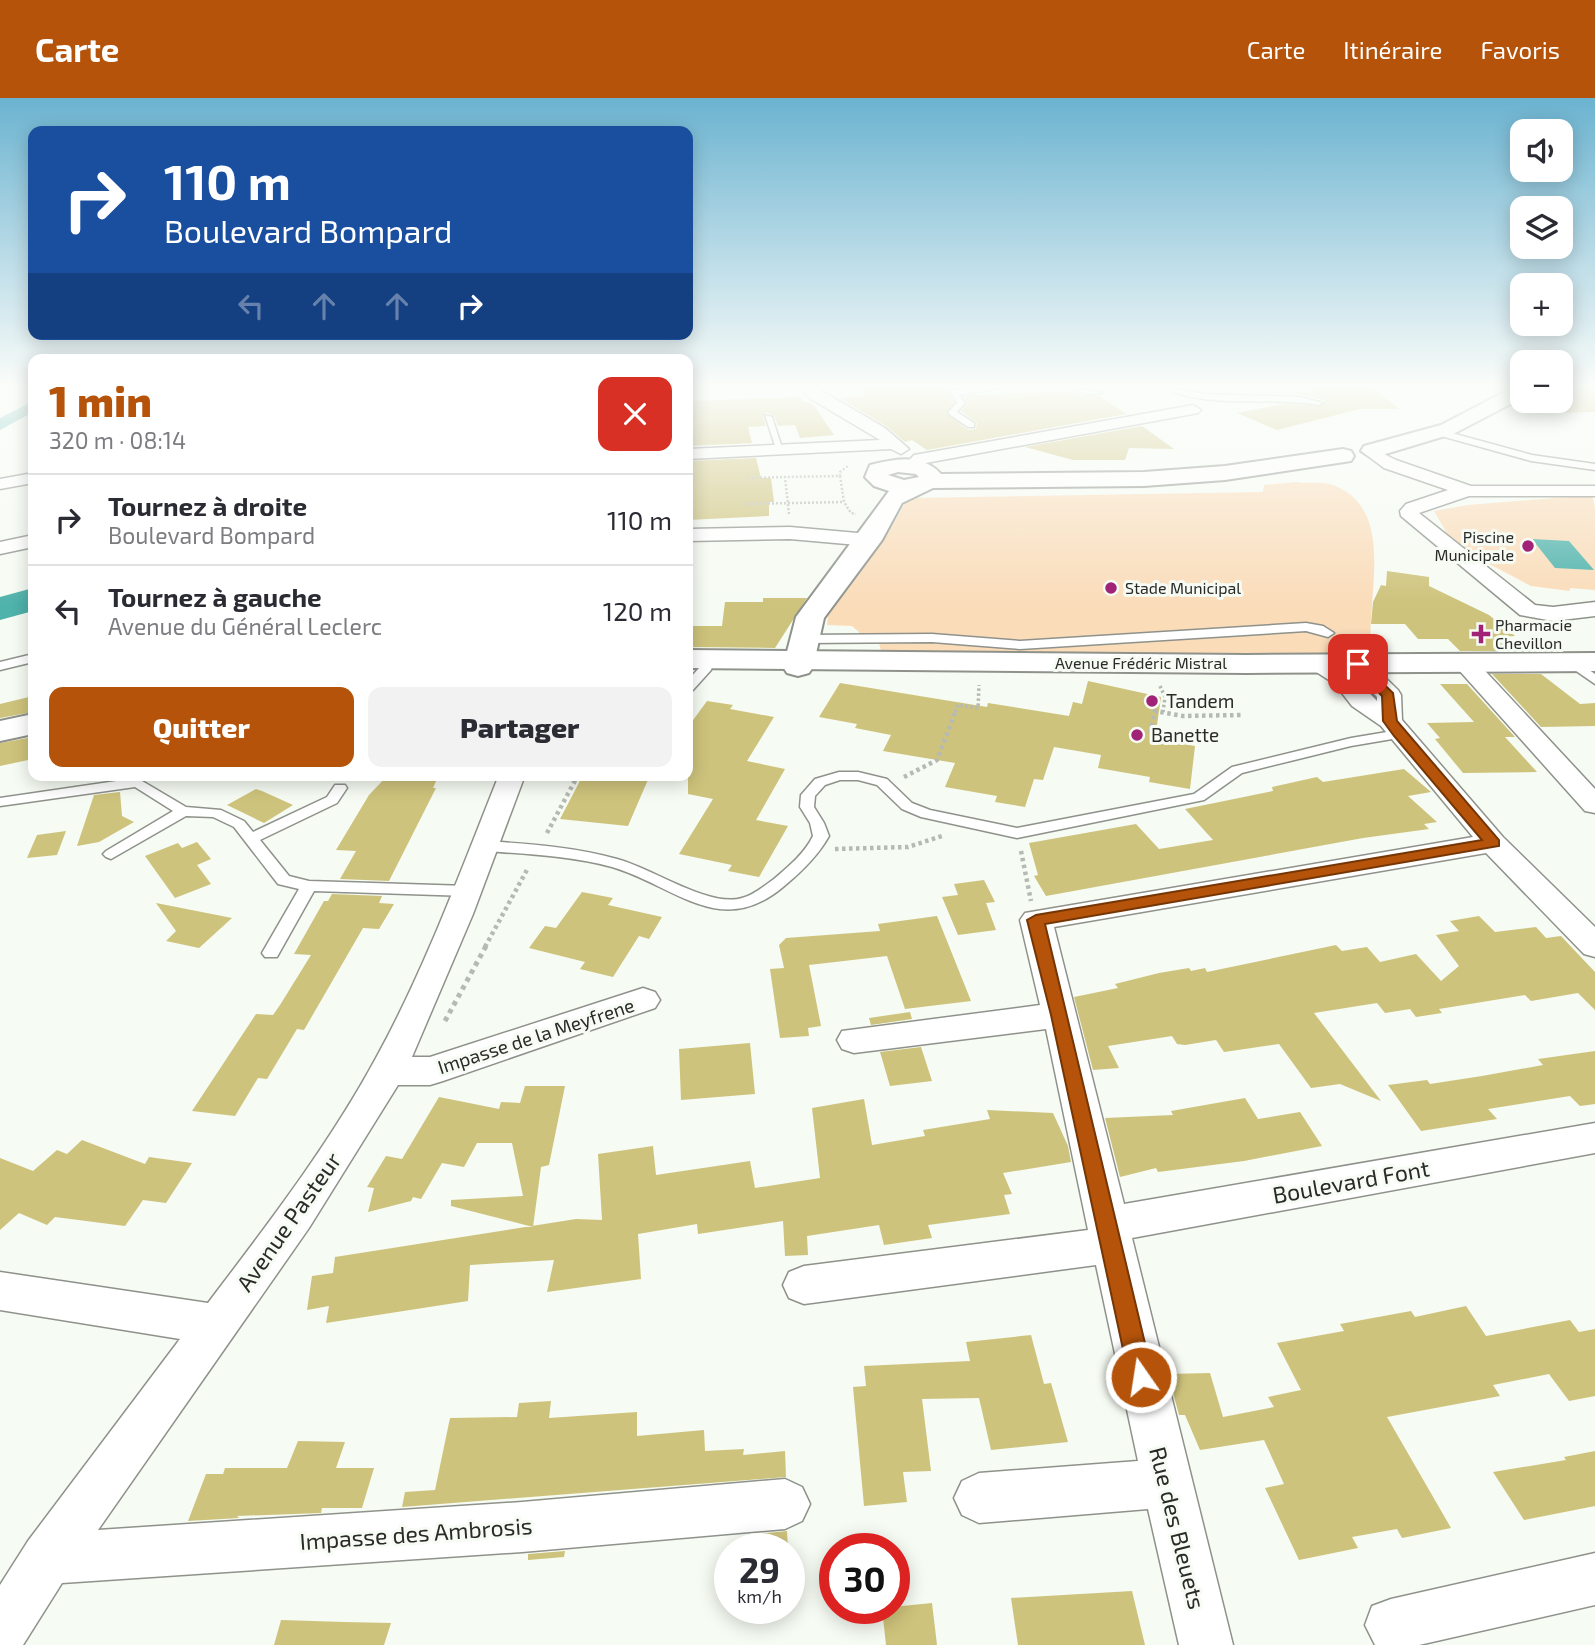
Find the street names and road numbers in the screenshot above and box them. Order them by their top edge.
street label: Avenue Frédéric Mistral [1055,653,1227,672]
street label: Impasse de la Meyfrene [435,993,637,1078]
street label: Avenue Pasteur [230,1146,347,1296]
street label: Boulevard Font [1270,1153,1432,1209]
street label: Rue des Bleuets [1144,1444,1212,1612]
street label: Impasse des Ambrosis [299,1511,533,1555]

